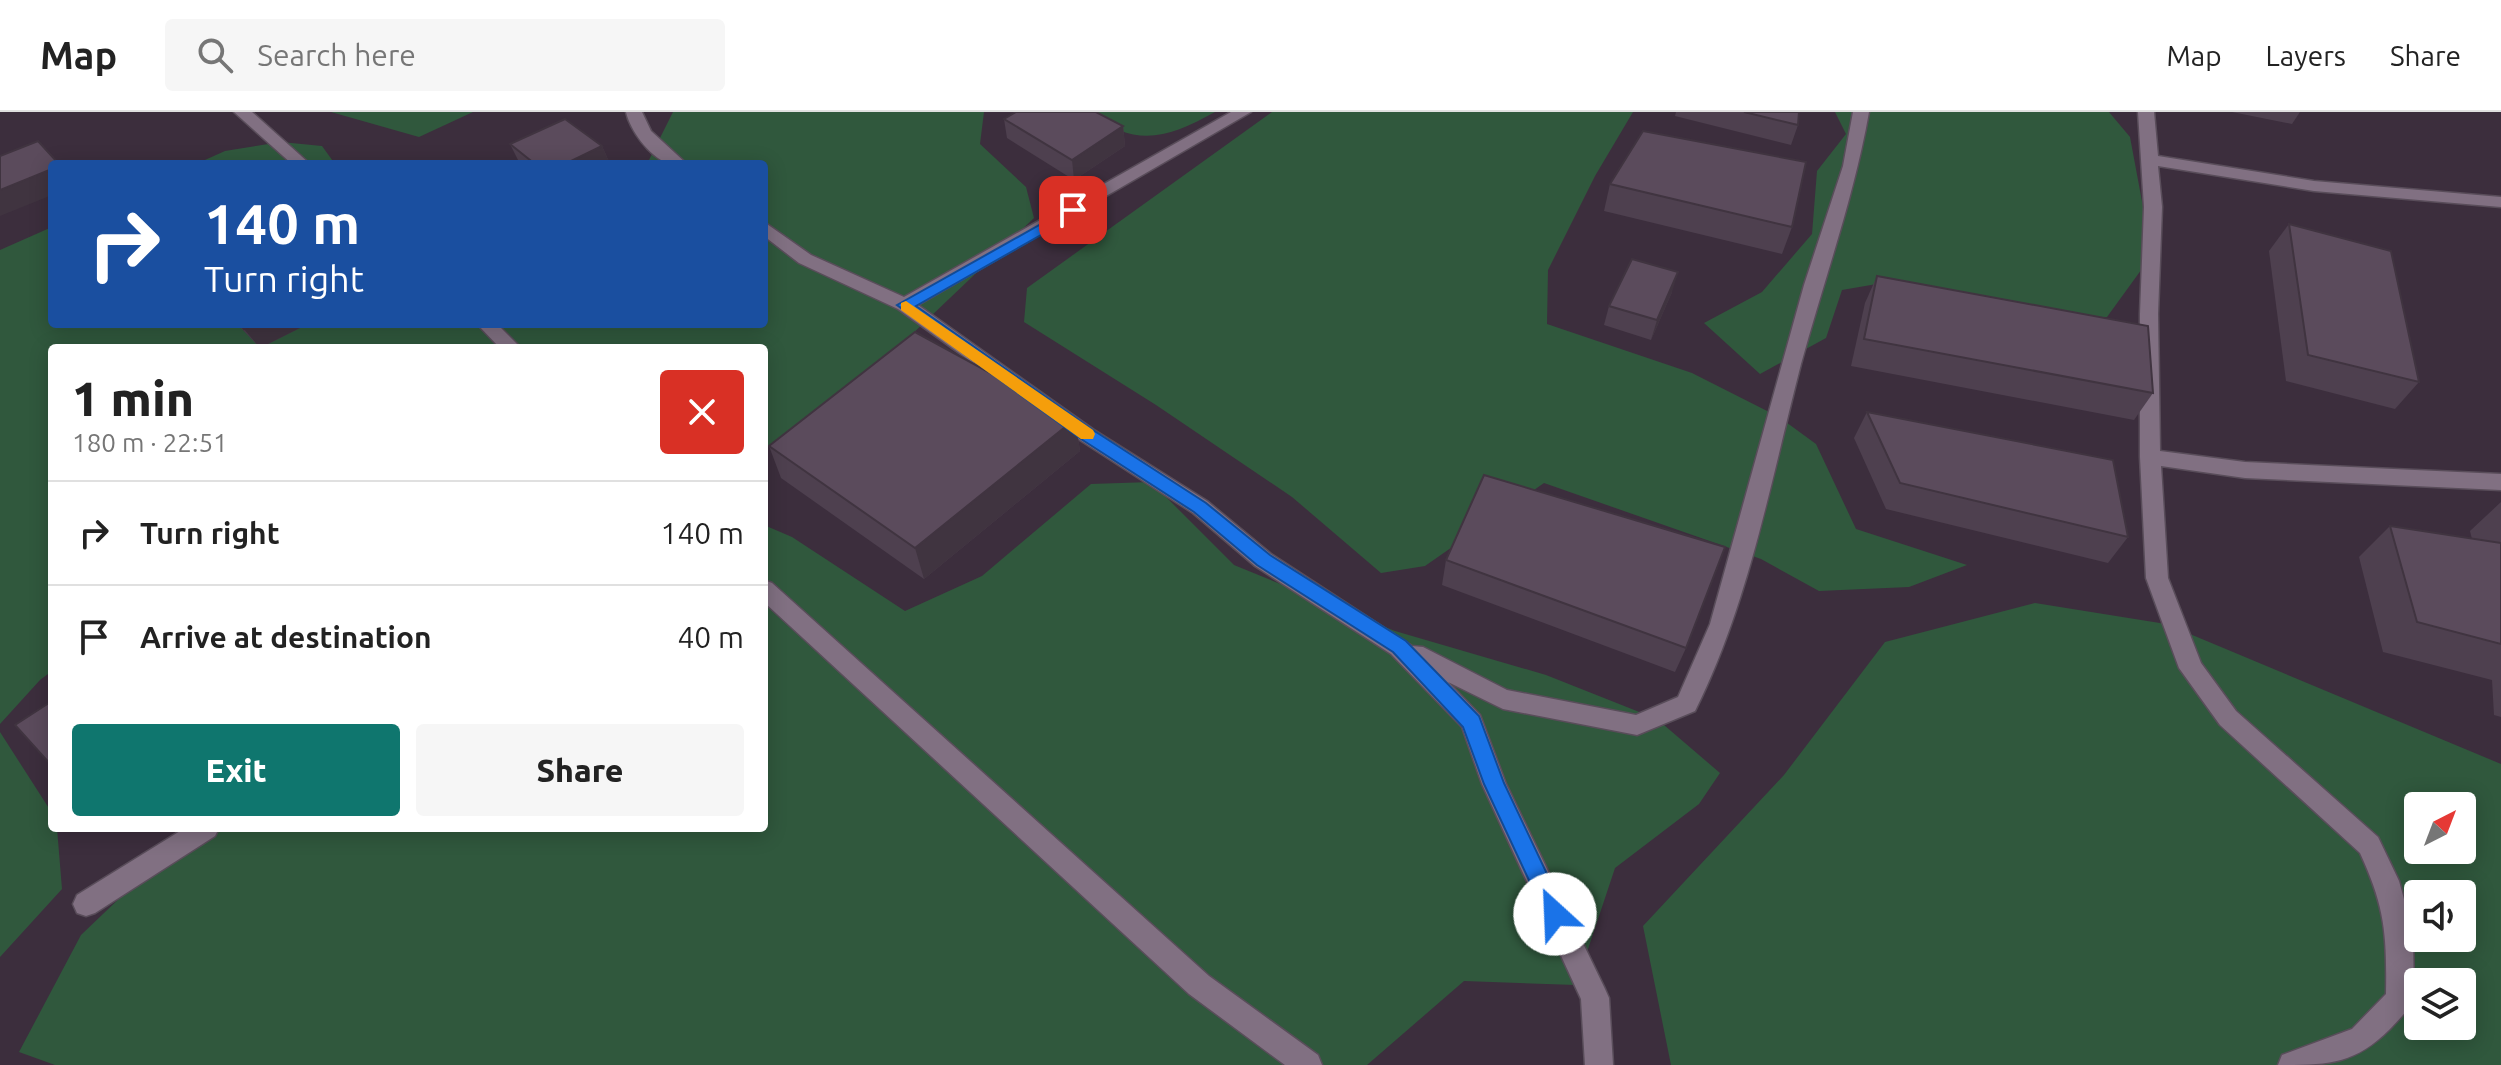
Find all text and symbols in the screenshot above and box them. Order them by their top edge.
search box [165,19,725,91]
icon: search [193,33,237,77]
text: Map [40,34,117,76]
text: Search here [257,38,416,72]
text: Map [2166,40,2222,71]
text: Layers [2266,40,2346,71]
text: Share [2390,40,2461,71]
pin [1039,176,1107,244]
icon: arrive [1051,188,1095,232]
icon: right [72,192,176,296]
text: 140 m [204,192,360,255]
text: Turn right [204,258,364,299]
button: close [660,370,744,454]
text: 1 min [72,371,194,425]
text: 180 m · 22:51 [72,428,228,457]
icon: right [72,511,116,555]
text: Turn right [140,516,280,550]
text: 140 m [660,516,744,550]
icon: arrive [72,615,116,659]
text: Arrive at destination [140,620,432,654]
text: 40 m [677,620,744,654]
button: Exit [72,724,400,816]
button: Share [416,724,744,816]
north arrow [2404,792,2476,864]
map controls [2404,792,2476,1040]
position arrow [1513,872,1597,956]
button: sound [2404,880,2476,952]
button: layers [2404,968,2476,1040]

